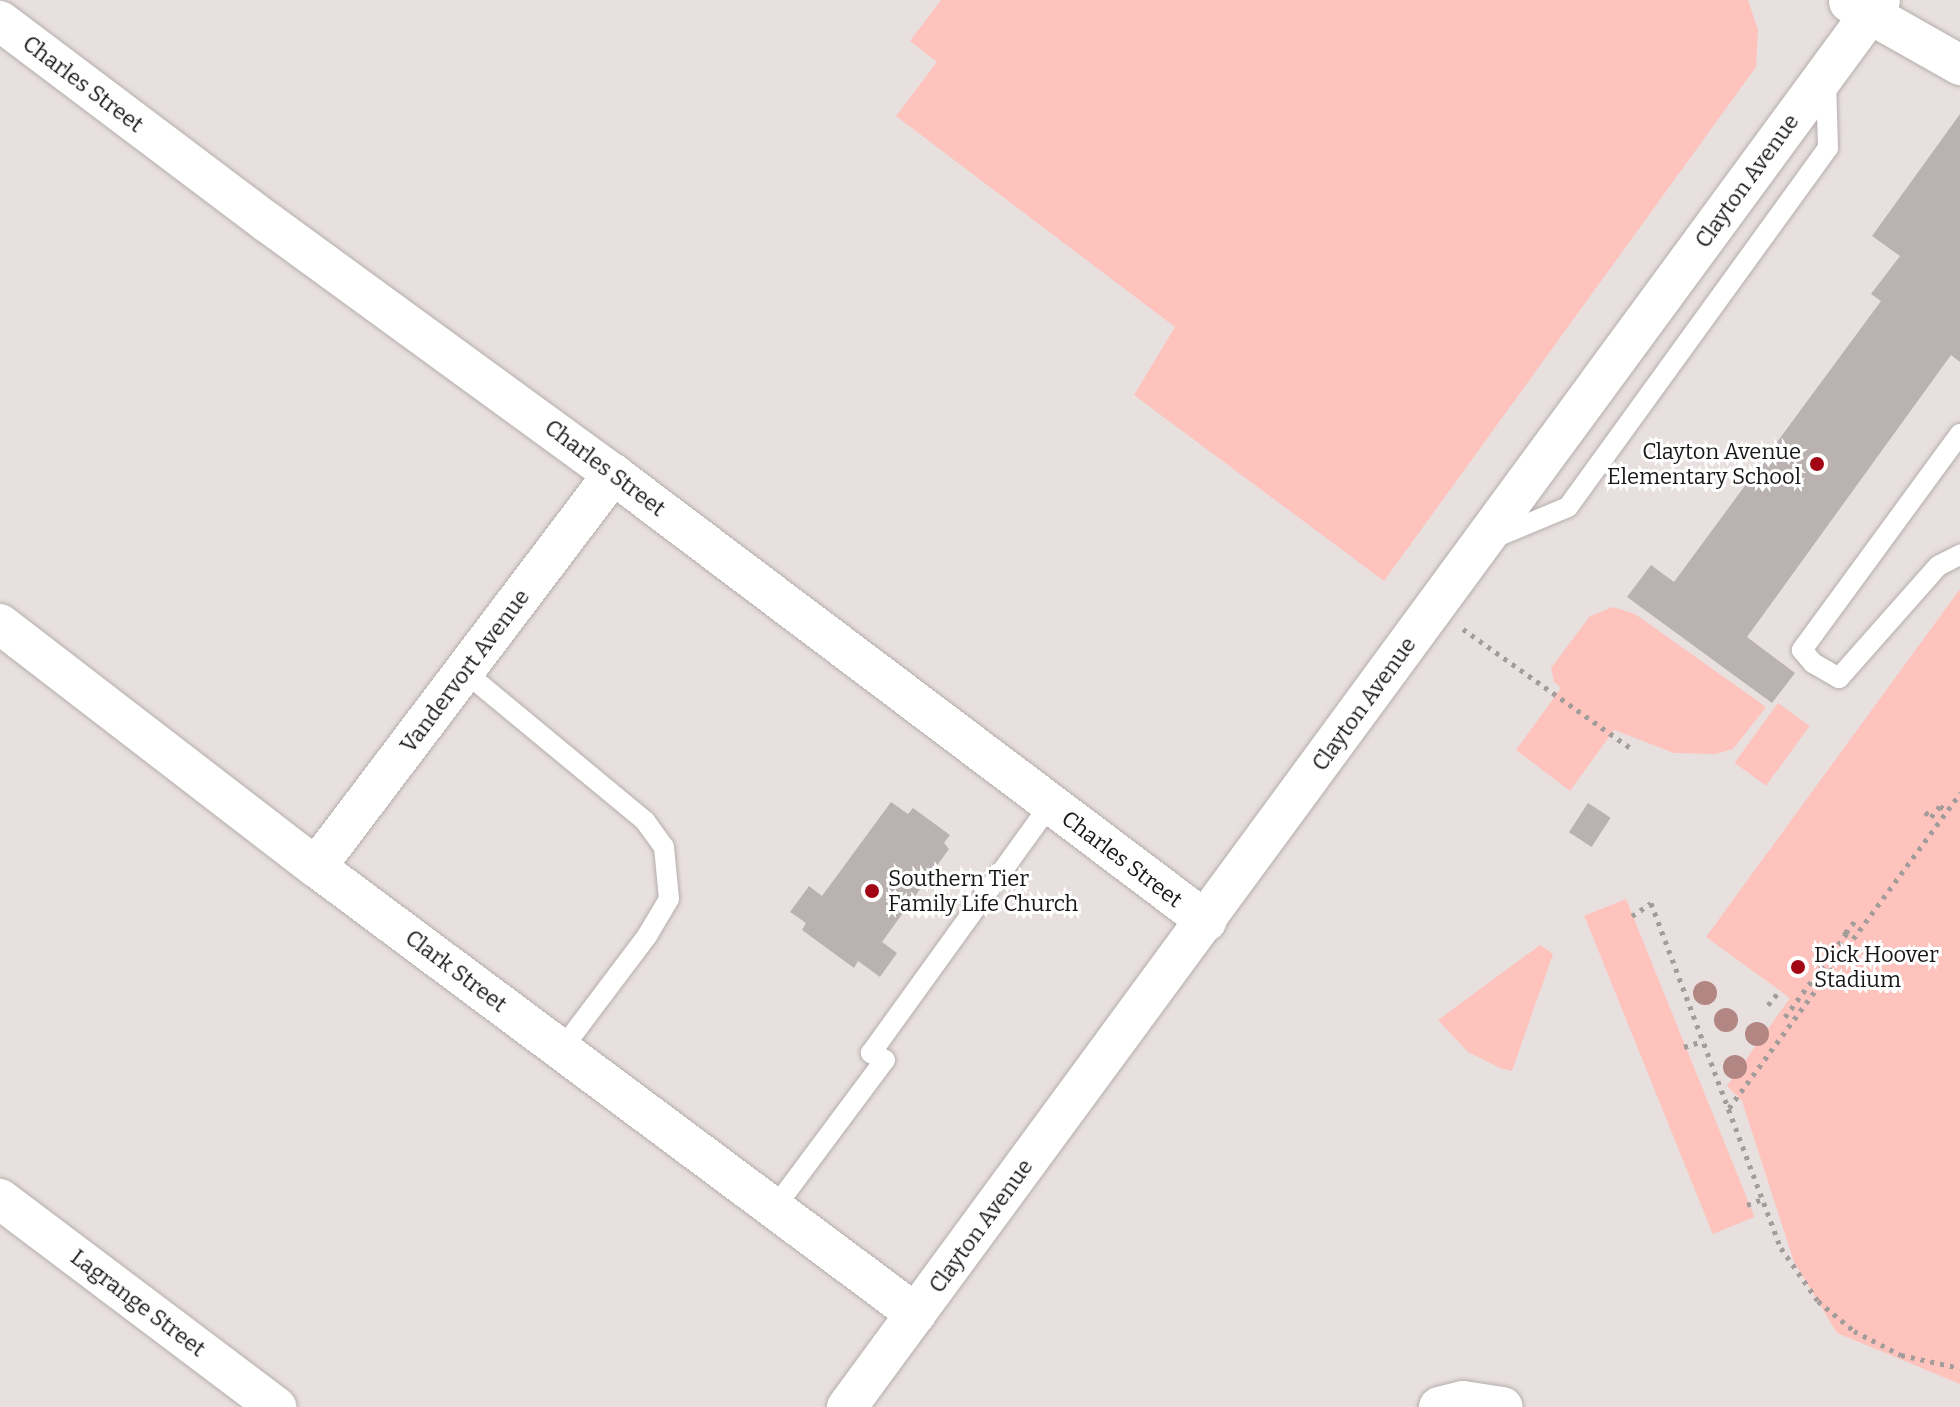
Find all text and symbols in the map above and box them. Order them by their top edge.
street label: Charles Street [18,30,148,138]
street label: Clayton Avenue [1690,109,1804,253]
street label: Charles Street [540,414,670,522]
place label: Clayton Avenue Elementary School [1607,438,1801,490]
marker: Clayton Avenue Elementary School [1808,455,1826,473]
street label: Vandervort Avenue [395,584,535,758]
street label: Clayton Avenue [1307,632,1421,776]
street label: Charles Street [1057,805,1187,913]
place label: Southern Tier Family Life Church [888,865,1078,916]
marker: Southern Tier Family Life Church [863,882,881,900]
street label: Clark Street [400,924,512,1018]
place label: Dick Hoover Stadium [1814,941,1939,992]
marker: Dick Hoover Stadium [1789,958,1807,976]
street label: Clayton Avenue [924,1154,1038,1298]
street label: Lagrange Street [66,1244,210,1362]

